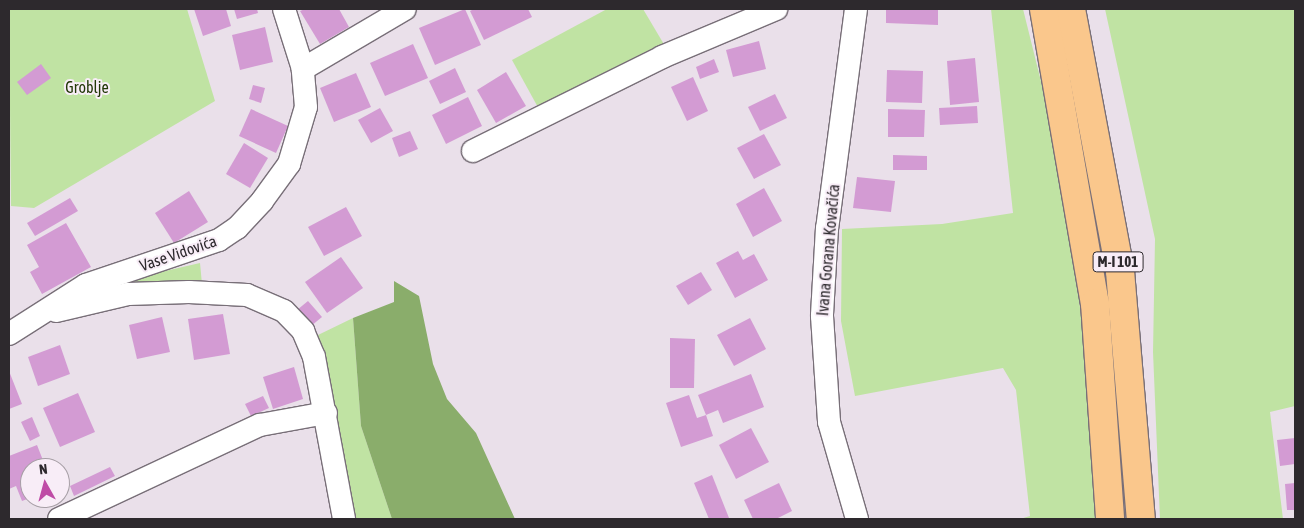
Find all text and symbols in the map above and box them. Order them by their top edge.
park label: Groblje [65,77,109,97]
street label: Ivana Gorana Kovačića [813,183,843,317]
street label: Vase Vidovića [137,231,219,275]
road number: M-I 101 [1092,250,1144,274]
north arrow [20,458,70,508]
text: N [38,461,48,478]

